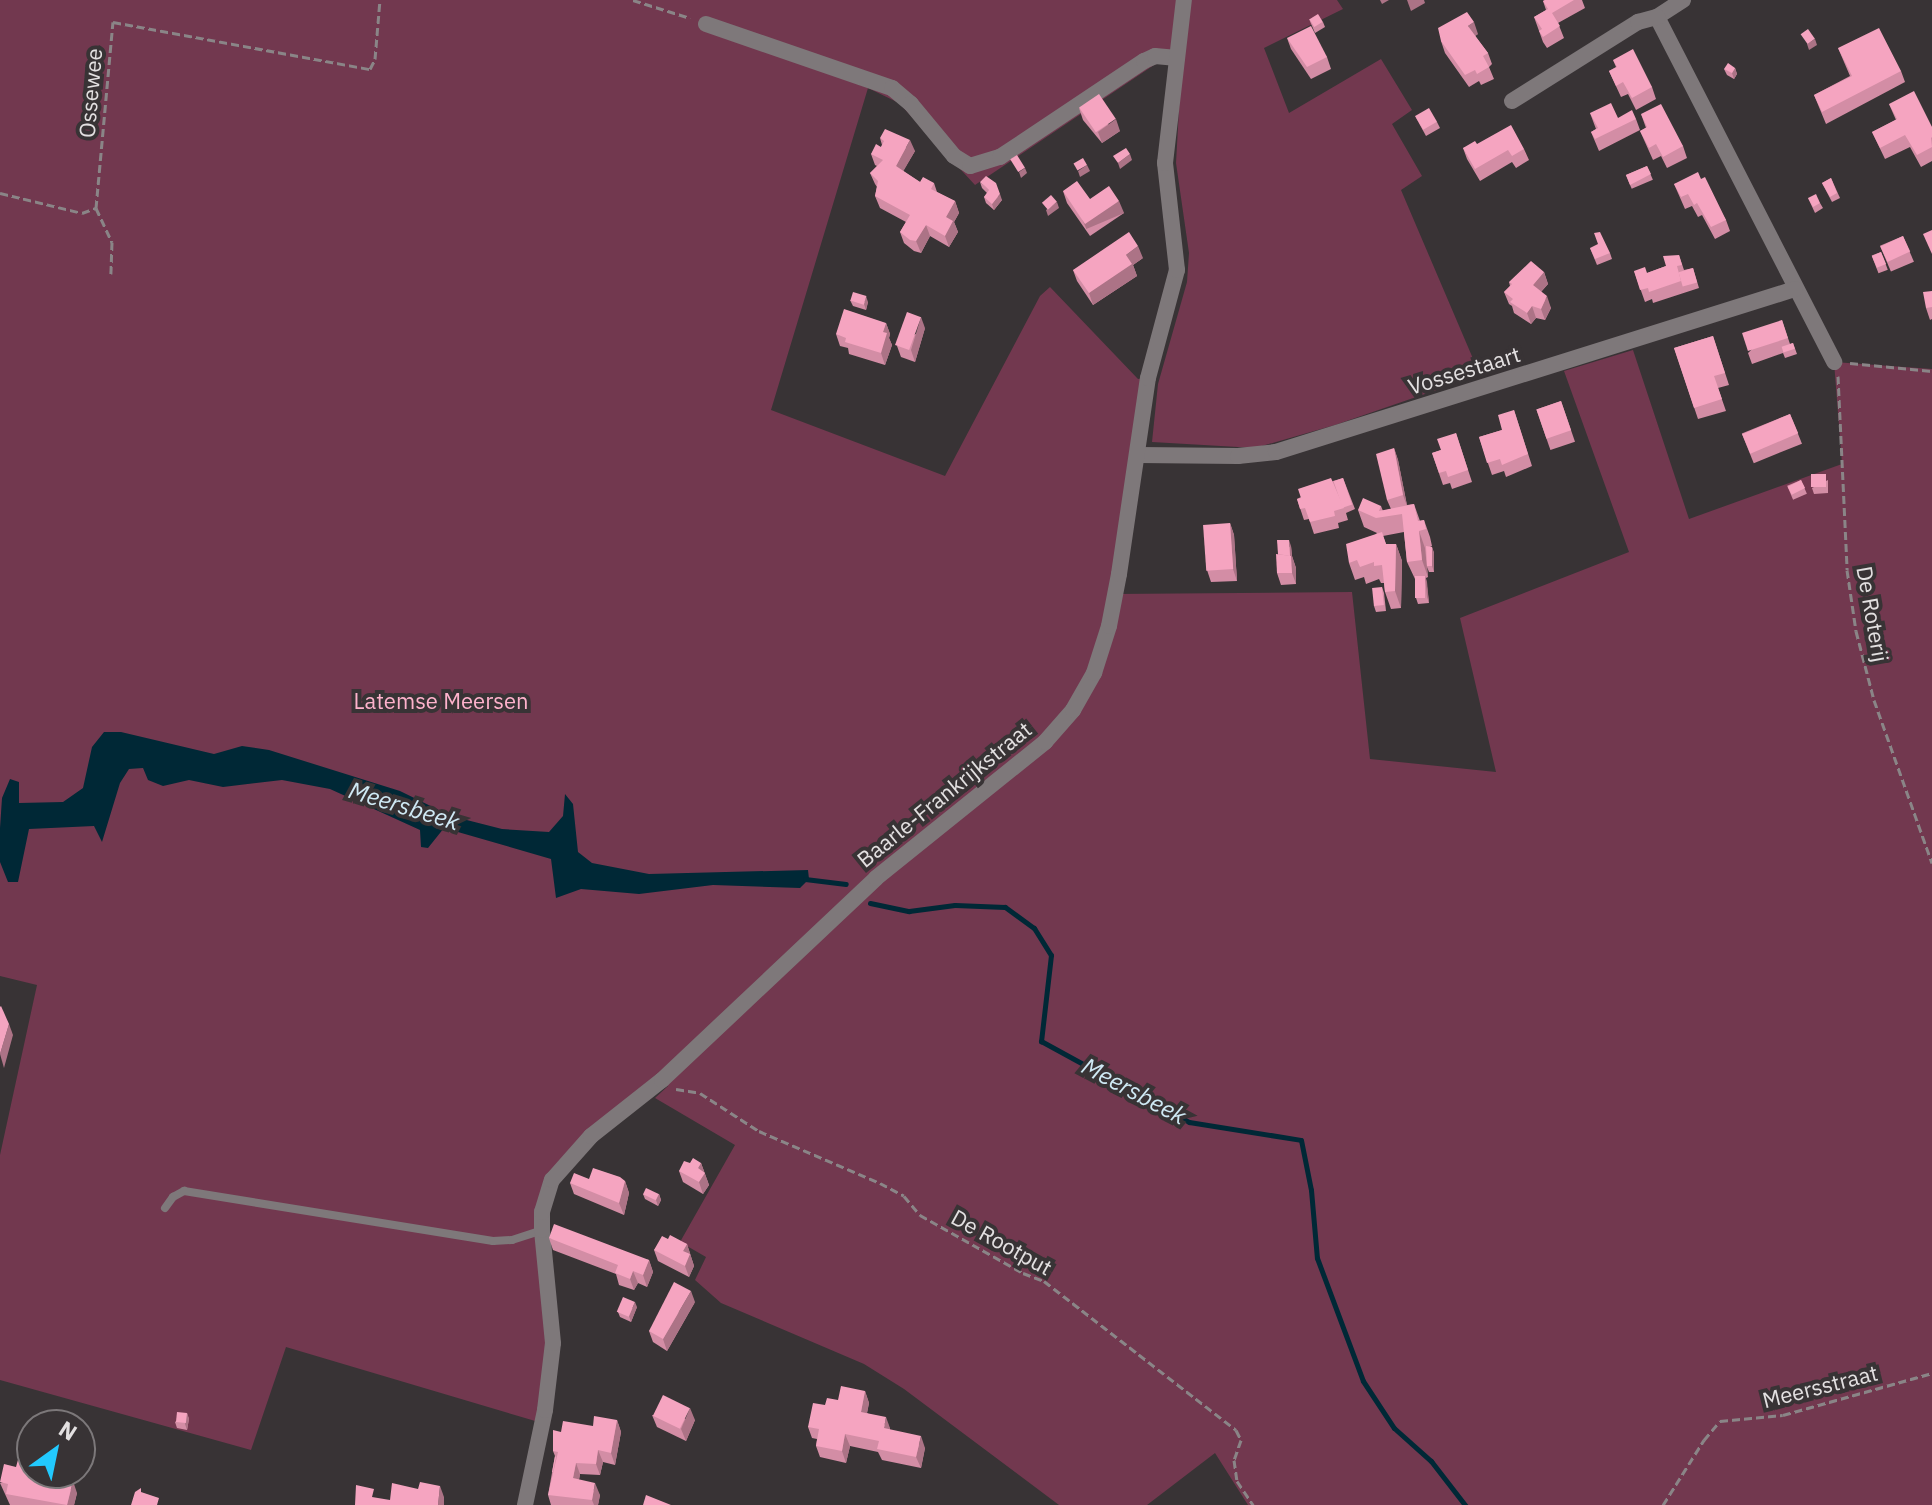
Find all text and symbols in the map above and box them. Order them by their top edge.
street label: Ossewee [73,47,107,139]
street label: Vossestaart [1405,340,1523,400]
street label: De Roterij [1852,564,1894,664]
park label: Latemse Meersen [353,688,529,714]
street label: Baarle-Frankrijkstraat [852,716,1036,872]
water label: Meersbeek [345,776,463,836]
water label: Meersbeek [1077,1052,1191,1130]
street label: De Rootput [947,1204,1057,1280]
street label: Meersstraat [1759,1359,1881,1413]
north arrow [16,1409,96,1489]
text: N [54,1414,83,1447]

